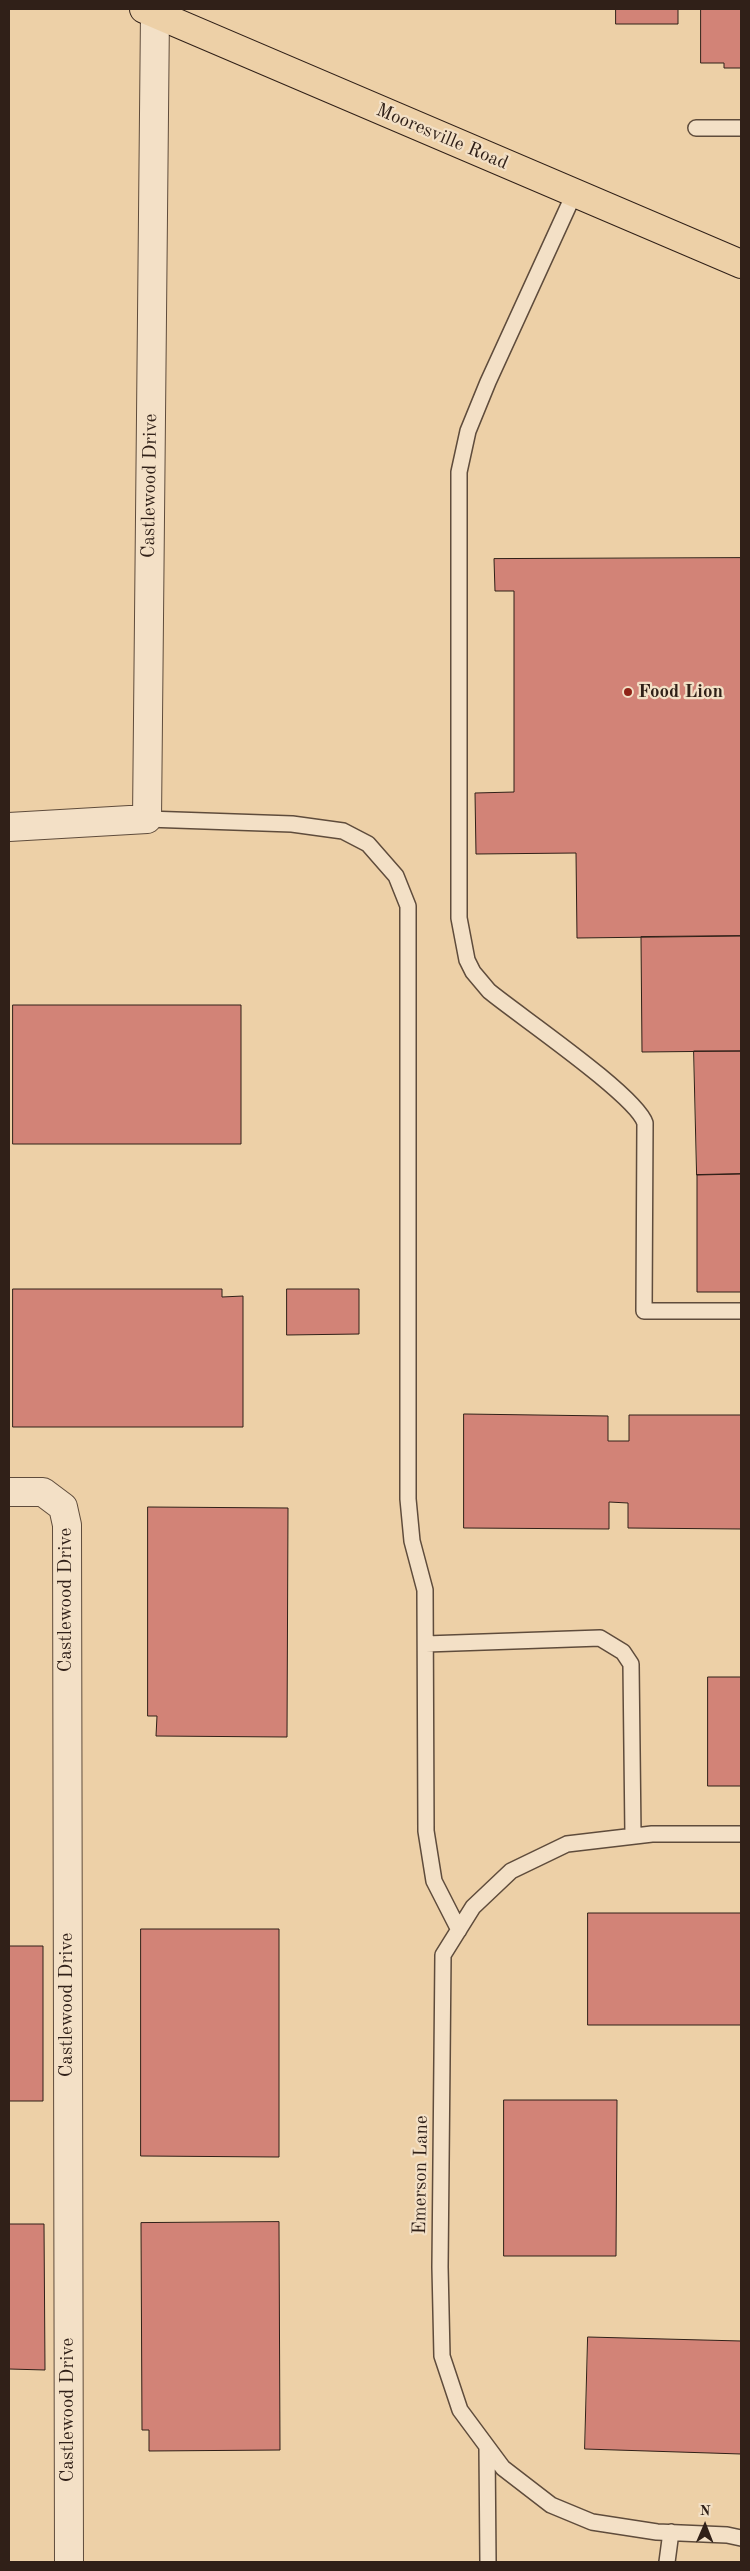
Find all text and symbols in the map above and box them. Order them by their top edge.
street label: Mooresville Road [372,99,512,175]
street label: Castlewood Drive [137,414,163,558]
place label: Food Lion [638,681,723,703]
marker: Food Lion [622,686,634,698]
street label: Castlewood Drive [55,1528,77,1672]
street label: Castlewood Drive [56,1933,78,2077]
street label: Emerson Lane [409,2115,433,2235]
street label: Castlewood Drive [57,2338,79,2482]
north arrow [680,2501,730,2551]
text: N [700,2504,711,2518]

